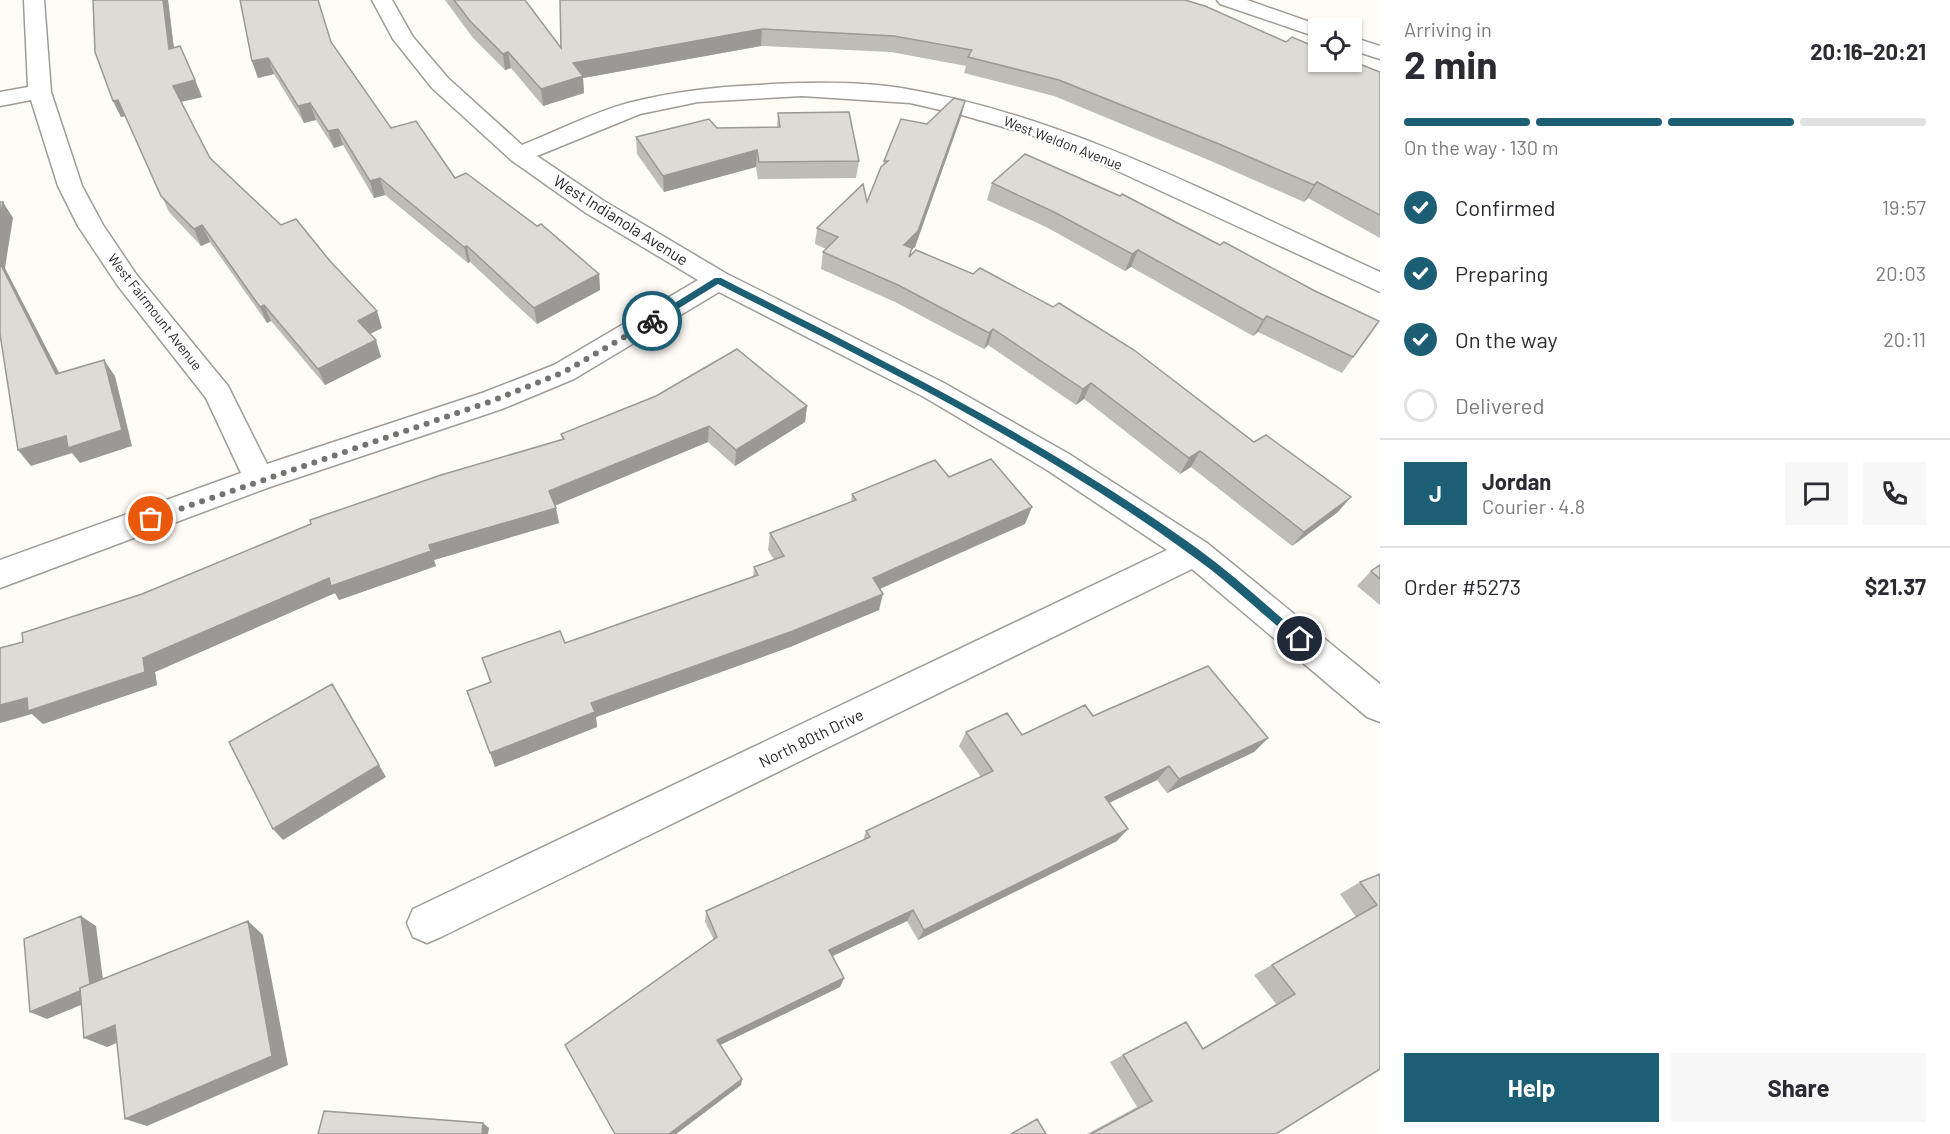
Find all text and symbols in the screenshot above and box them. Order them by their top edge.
text: Arriving in [1404,17,1492,41]
map controls [1308,18,1362,72]
button: locate [1308,18,1362,72]
text: 20:16–20:21 [1810,38,1926,64]
text: 2 min [1404,40,1497,87]
street label: West Weldon Avenue [1001,112,1125,173]
text: On the way · 130 m [1404,135,1559,159]
street label: West Indianola Avenue [550,170,692,269]
icon: check [1404,191,1437,224]
text: Confirmed [1455,194,1555,220]
text: 19:57 [1882,195,1926,219]
street label: West Fairmount Avenue [105,250,206,373]
icon: check [1404,257,1437,290]
text: Preparing [1455,260,1548,286]
text: 20:03 [1876,261,1926,285]
courier [622,291,682,351]
icon: bike [636,305,669,338]
icon: check [1404,323,1437,356]
text: On the way [1455,326,1558,352]
text: 20:11 [1883,327,1926,351]
text: Delivered [1455,392,1544,418]
button: chat [1785,462,1848,525]
button: phone [1863,462,1926,525]
text: Jordan [1482,468,1551,494]
text: J [1429,480,1442,506]
pin [125,493,176,544]
text: Courier · 4.8 [1482,494,1585,518]
icon: bag [134,502,167,535]
text: Order #5273 [1404,573,1521,599]
text: $21.37 [1865,573,1926,599]
pin [1274,613,1325,664]
icon: home [1283,622,1316,655]
street label: North 80th Drive [755,704,866,771]
button: Help [1404,1053,1659,1122]
button: Share [1671,1053,1926,1122]

